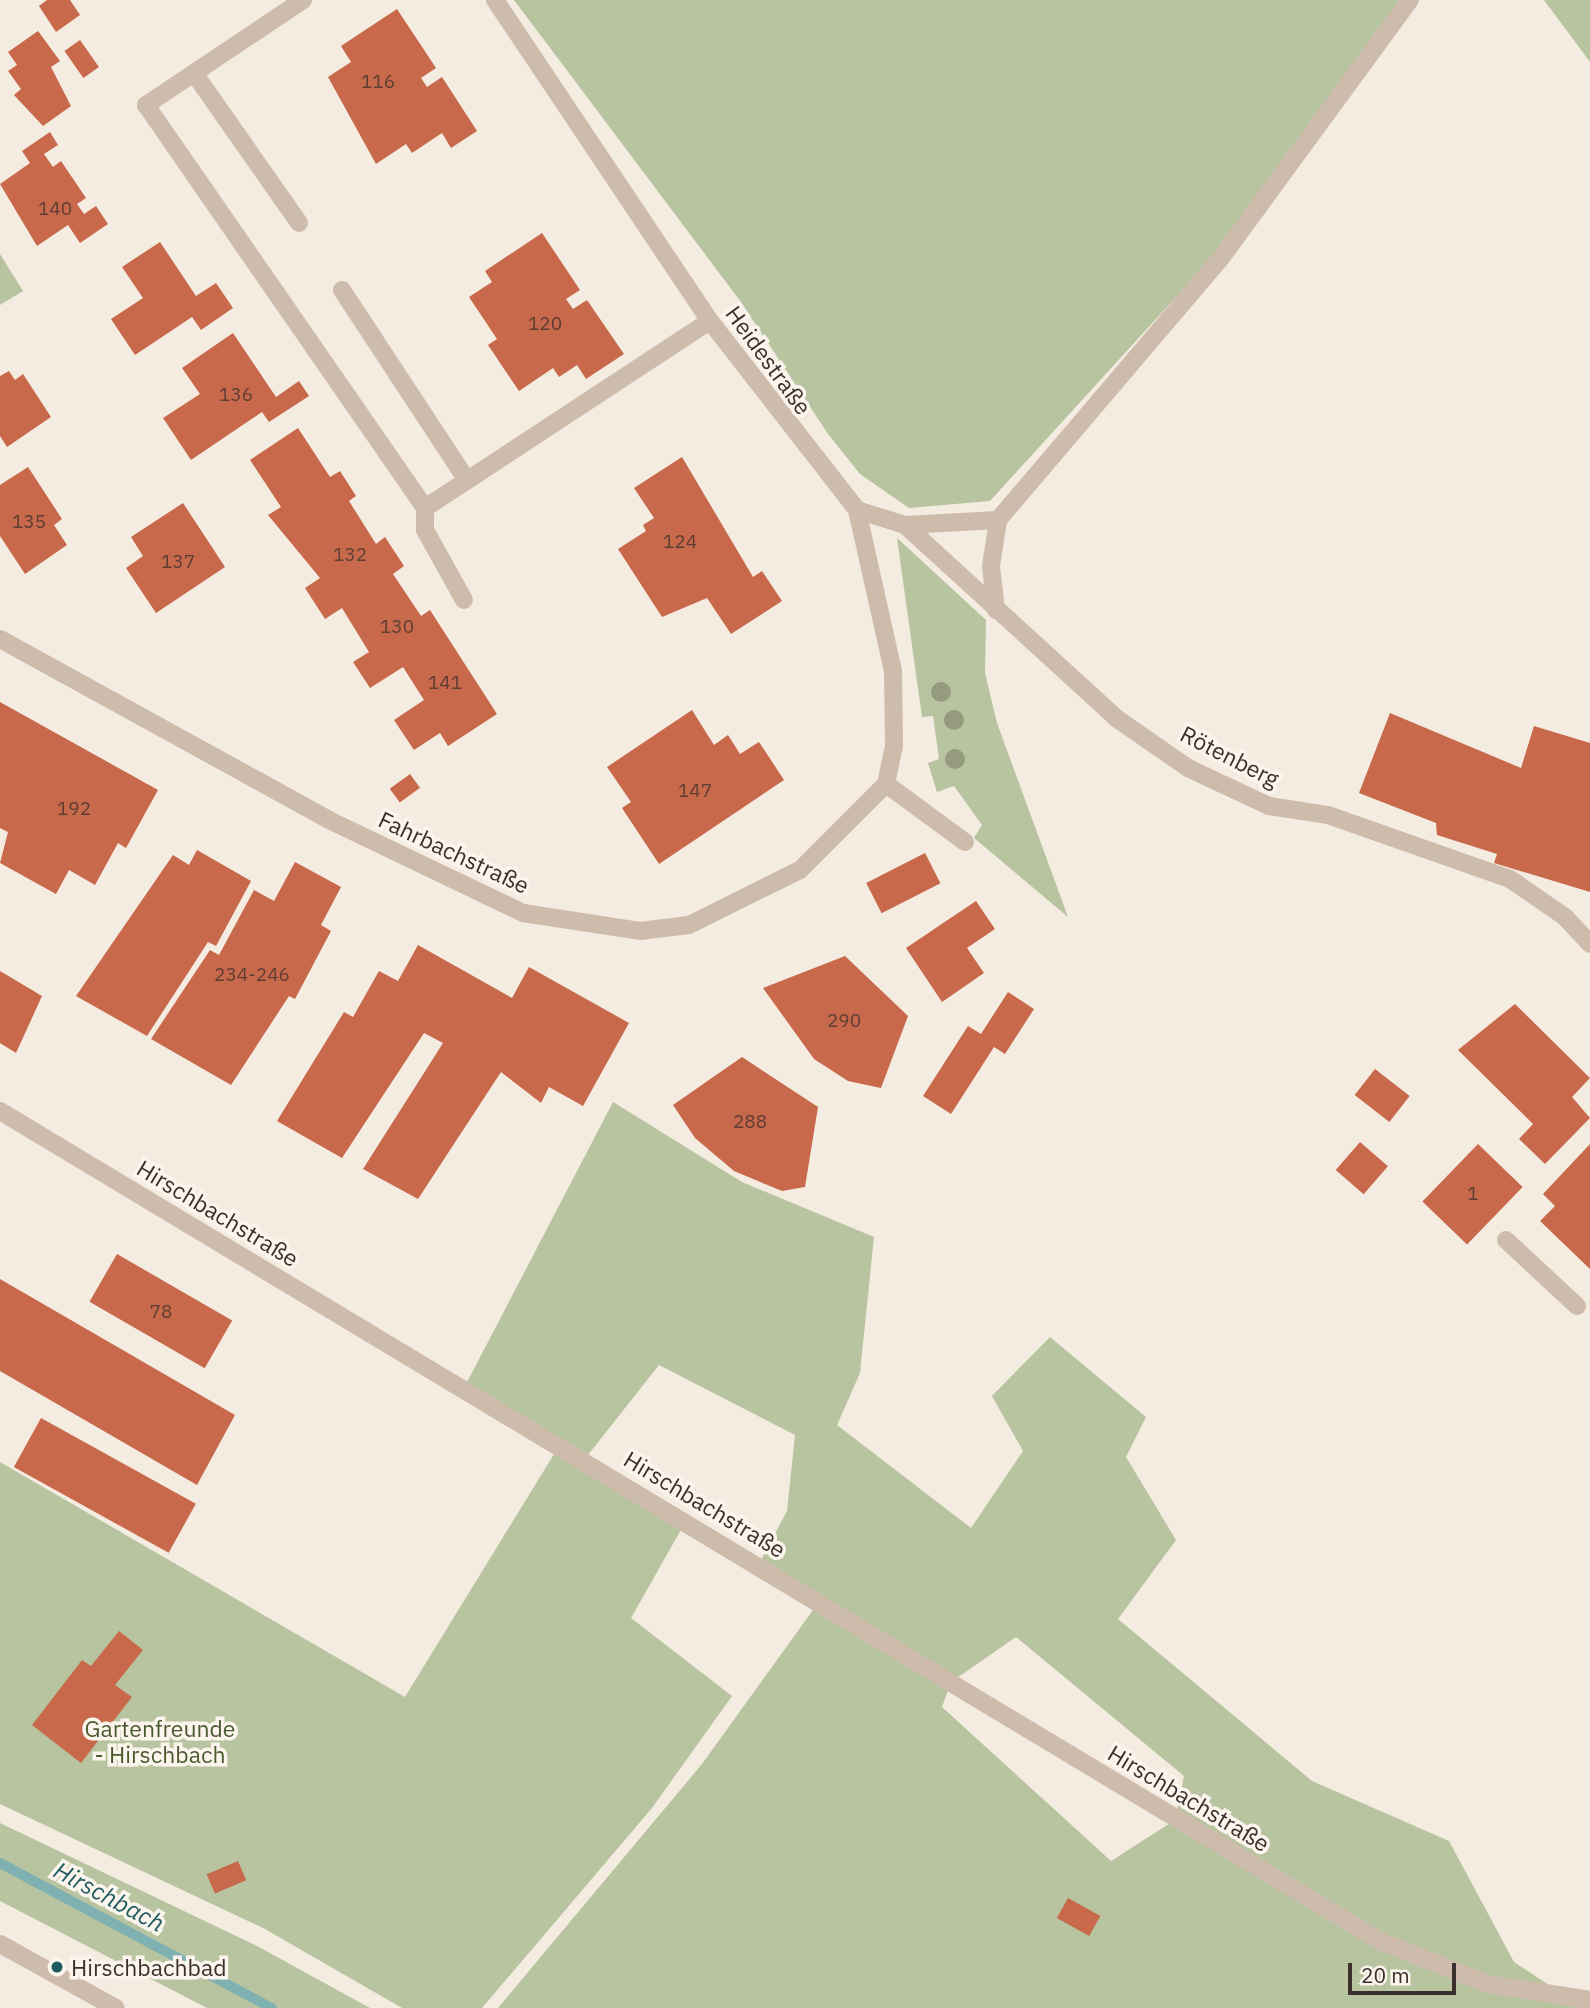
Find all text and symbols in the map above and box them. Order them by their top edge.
house number: 116 [361,71,395,93]
house number: 140 [38,198,72,220]
street label: Heidestraße [720,300,818,420]
house number: 120 [528,313,562,335]
house number: 136 [219,384,253,406]
house number: 135 [12,511,46,533]
house number: 124 [663,531,697,553]
house number: 132 [333,544,367,566]
house number: 137 [161,551,195,573]
house number: 130 [380,616,414,638]
house number: 141 [428,672,462,694]
street label: Rötenberg [1176,719,1284,793]
house number: 147 [678,780,712,802]
house number: 192 [57,798,91,820]
street label: Fahrbachstraße [374,805,534,899]
house number: 234-246 [214,964,290,986]
house number: 290 [827,1010,861,1032]
house number: 288 [733,1111,767,1133]
street label: Hirschbachstraße [132,1154,304,1272]
house number: 1 [1467,1183,1479,1205]
house number: 78 [150,1301,172,1323]
street label: Hirschbachstraße [619,1445,791,1563]
park label: Gartenfreunde - Hirschbach [85,1714,235,1768]
street label: Hirschbachstraße [1103,1739,1275,1857]
water label: Hirschbach [49,1856,169,1938]
scale bar [1352,1948,1460,1992]
place label: Hirschbachbad [71,1953,227,1981]
marker: Hirschbachbad [49,1959,65,1975]
text: 20 m [1361,1961,1410,1989]

